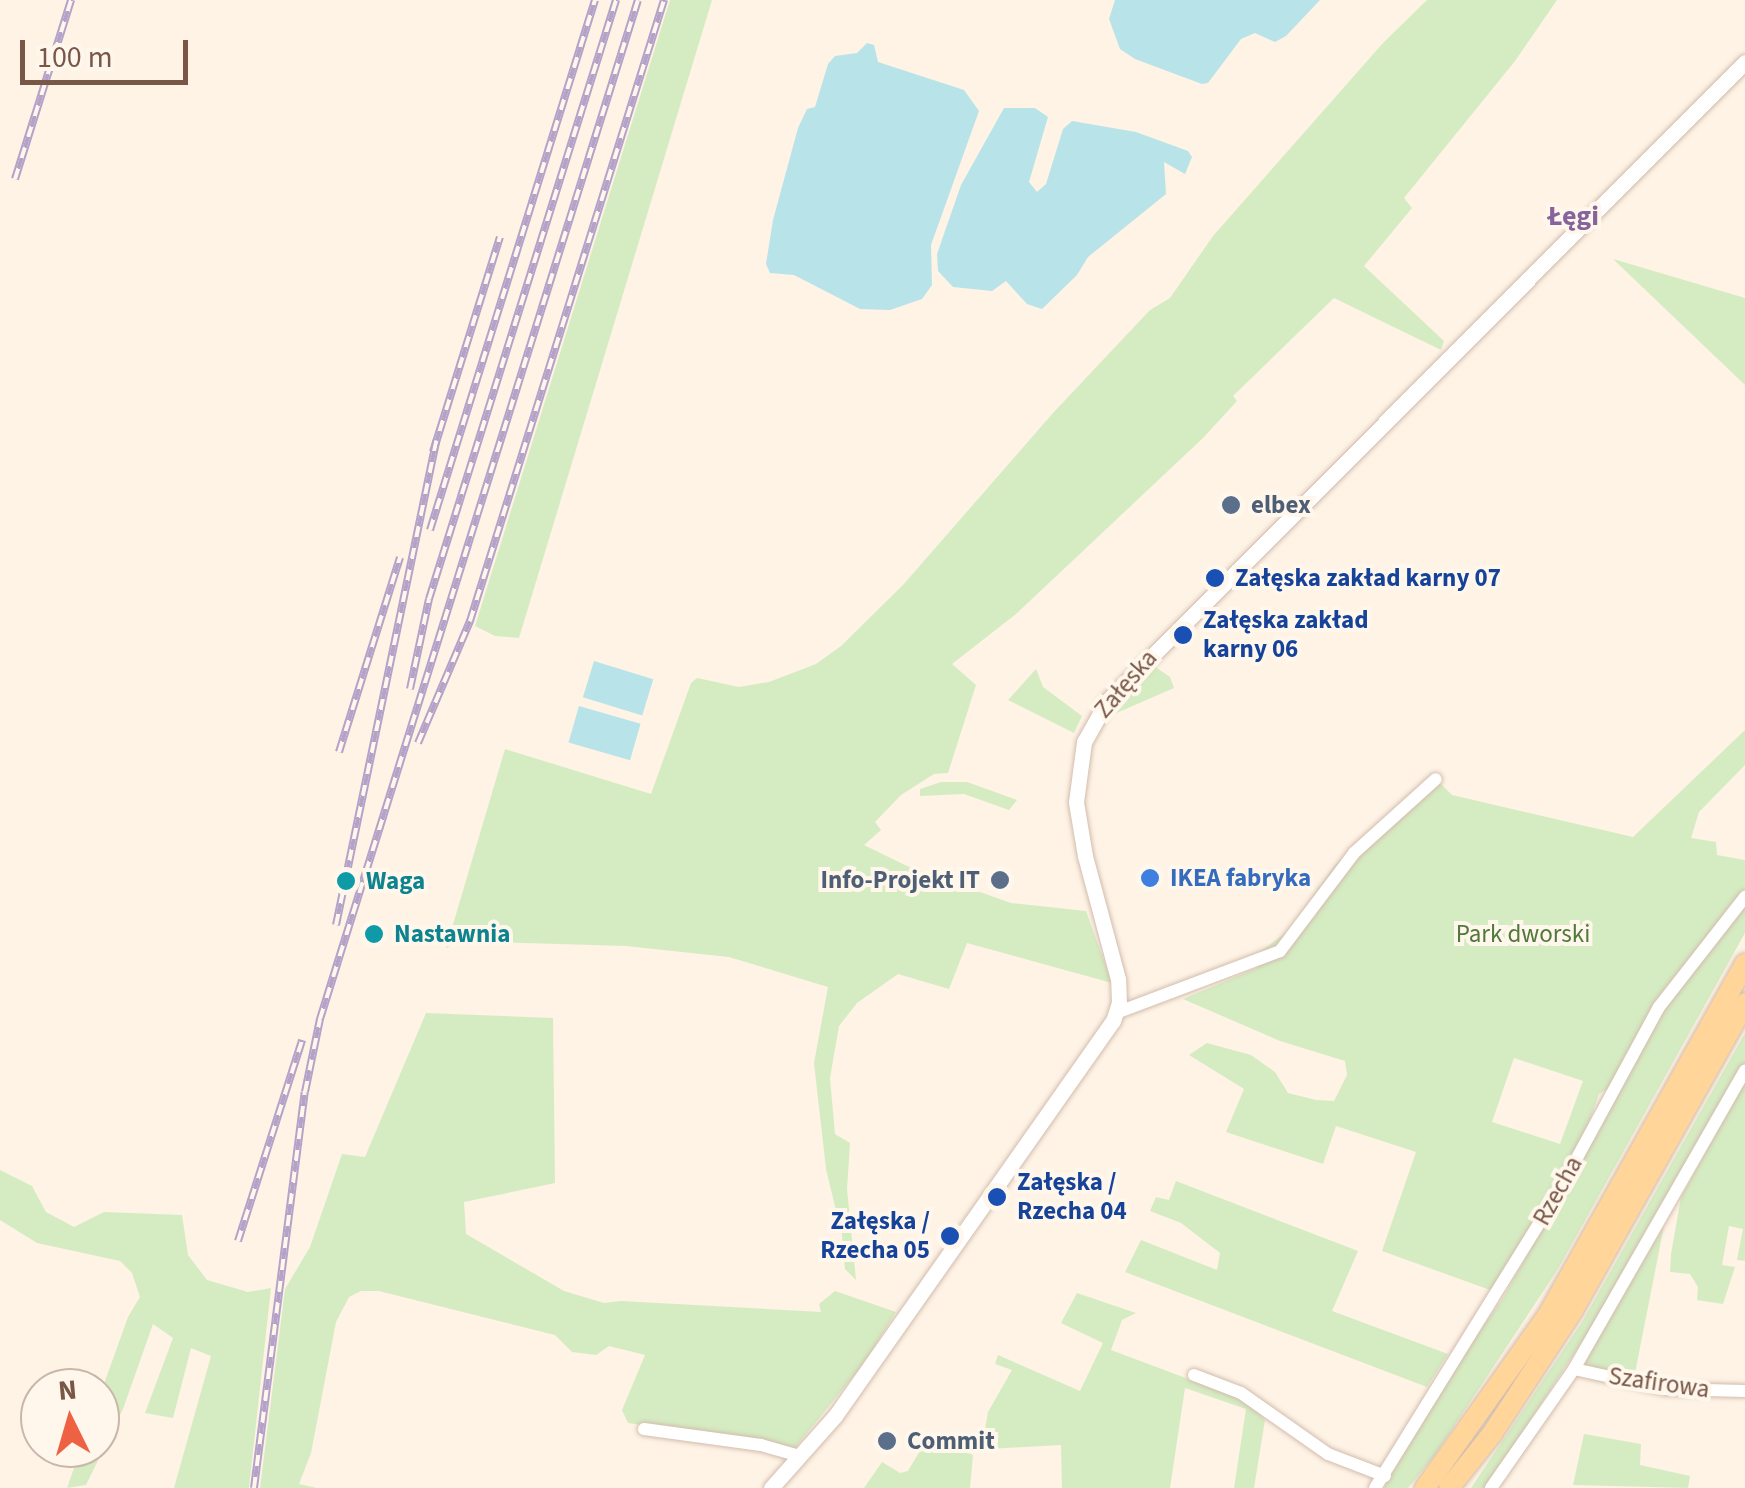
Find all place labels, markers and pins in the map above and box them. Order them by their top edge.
place label: elbex [1251,490,1311,520]
marker: elbex [1220,494,1242,516]
place label: Załęska zakład karny 07 [1235,563,1501,593]
marker: Załęska zakład karny 07 [1204,567,1226,589]
place label: Załęska zakład karny 06 [1203,606,1369,665]
marker: Załęska zakład karny 06 [1172,624,1194,646]
place label: IKEA fabryka [1170,863,1311,893]
place label: Info-Projekt IT [820,865,980,895]
place label: Waga [366,866,425,896]
marker: IKEA fabryka [1139,867,1161,889]
marker: Info-Projekt IT [989,869,1011,891]
marker: Waga [335,870,357,892]
place label: Nastawnia [394,919,510,949]
marker: Nastawnia [363,923,385,945]
place label: Załęska / Rzecha 04 [1017,1168,1127,1227]
marker: Załęska / Rzecha 04 [986,1186,1008,1208]
place label: Załęska / Rzecha 05 [820,1207,930,1266]
marker: Załęska / Rzecha 05 [939,1225,961,1247]
place label: Commit [907,1426,995,1456]
marker: Commit [876,1430,898,1452]

